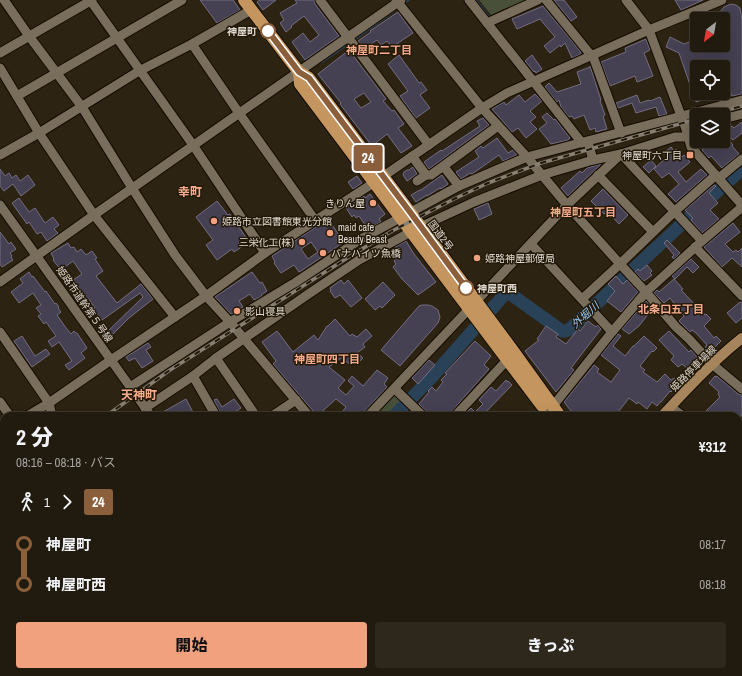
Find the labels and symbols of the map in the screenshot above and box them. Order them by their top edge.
north arrow [690,12,730,52]
marker: 神屋町 [260,23,276,39]
place label: 神屋町 [227,25,257,38]
district label: 神屋町二丁目 [346,43,412,57]
line badge: 24 [350,145,386,171]
place label: 神屋町六丁目 [622,149,682,162]
marker: 神屋町六丁目 [685,150,695,160]
district label: 幸町 [178,184,202,200]
place label: きりん屋 [325,197,365,210]
marker: きりん屋 [368,198,378,208]
district label: 神屋町五丁目 [550,205,616,219]
place label: 姫路市立図書館東光分館 [222,215,332,228]
marker: 姫路市立図書館東光分館 [209,216,219,226]
street label: 国道2号 [425,218,456,253]
place label: maid cafe Beauty Beast [338,221,387,246]
marker: maid cafe Beauty Beast [325,228,335,238]
place label: 三栄化工(株) [239,236,294,249]
marker: 三栄化工(株) [297,237,307,247]
place label: パナハイツ魚橋 [331,247,401,260]
marker: パナハイツ魚橋 [318,248,328,258]
place label: 姫路神屋郵便局 [485,252,555,265]
marker: 姫路神屋郵便局 [472,253,482,263]
street label: 姫路市道幹第５号線 [53,264,116,345]
marker: 神屋町西 [458,280,474,296]
place label: 神屋町西 [477,282,517,295]
water label: 外堀川 [568,298,603,331]
district label: 北条口五丁目 [638,302,704,316]
place label: 影山寝具 [245,305,285,318]
marker: 影山寝具 [232,306,242,316]
street label: 姫路停車場線 [668,343,719,394]
district label: 神屋町四丁目 [294,352,360,366]
district label: 天神町 [121,387,157,403]

